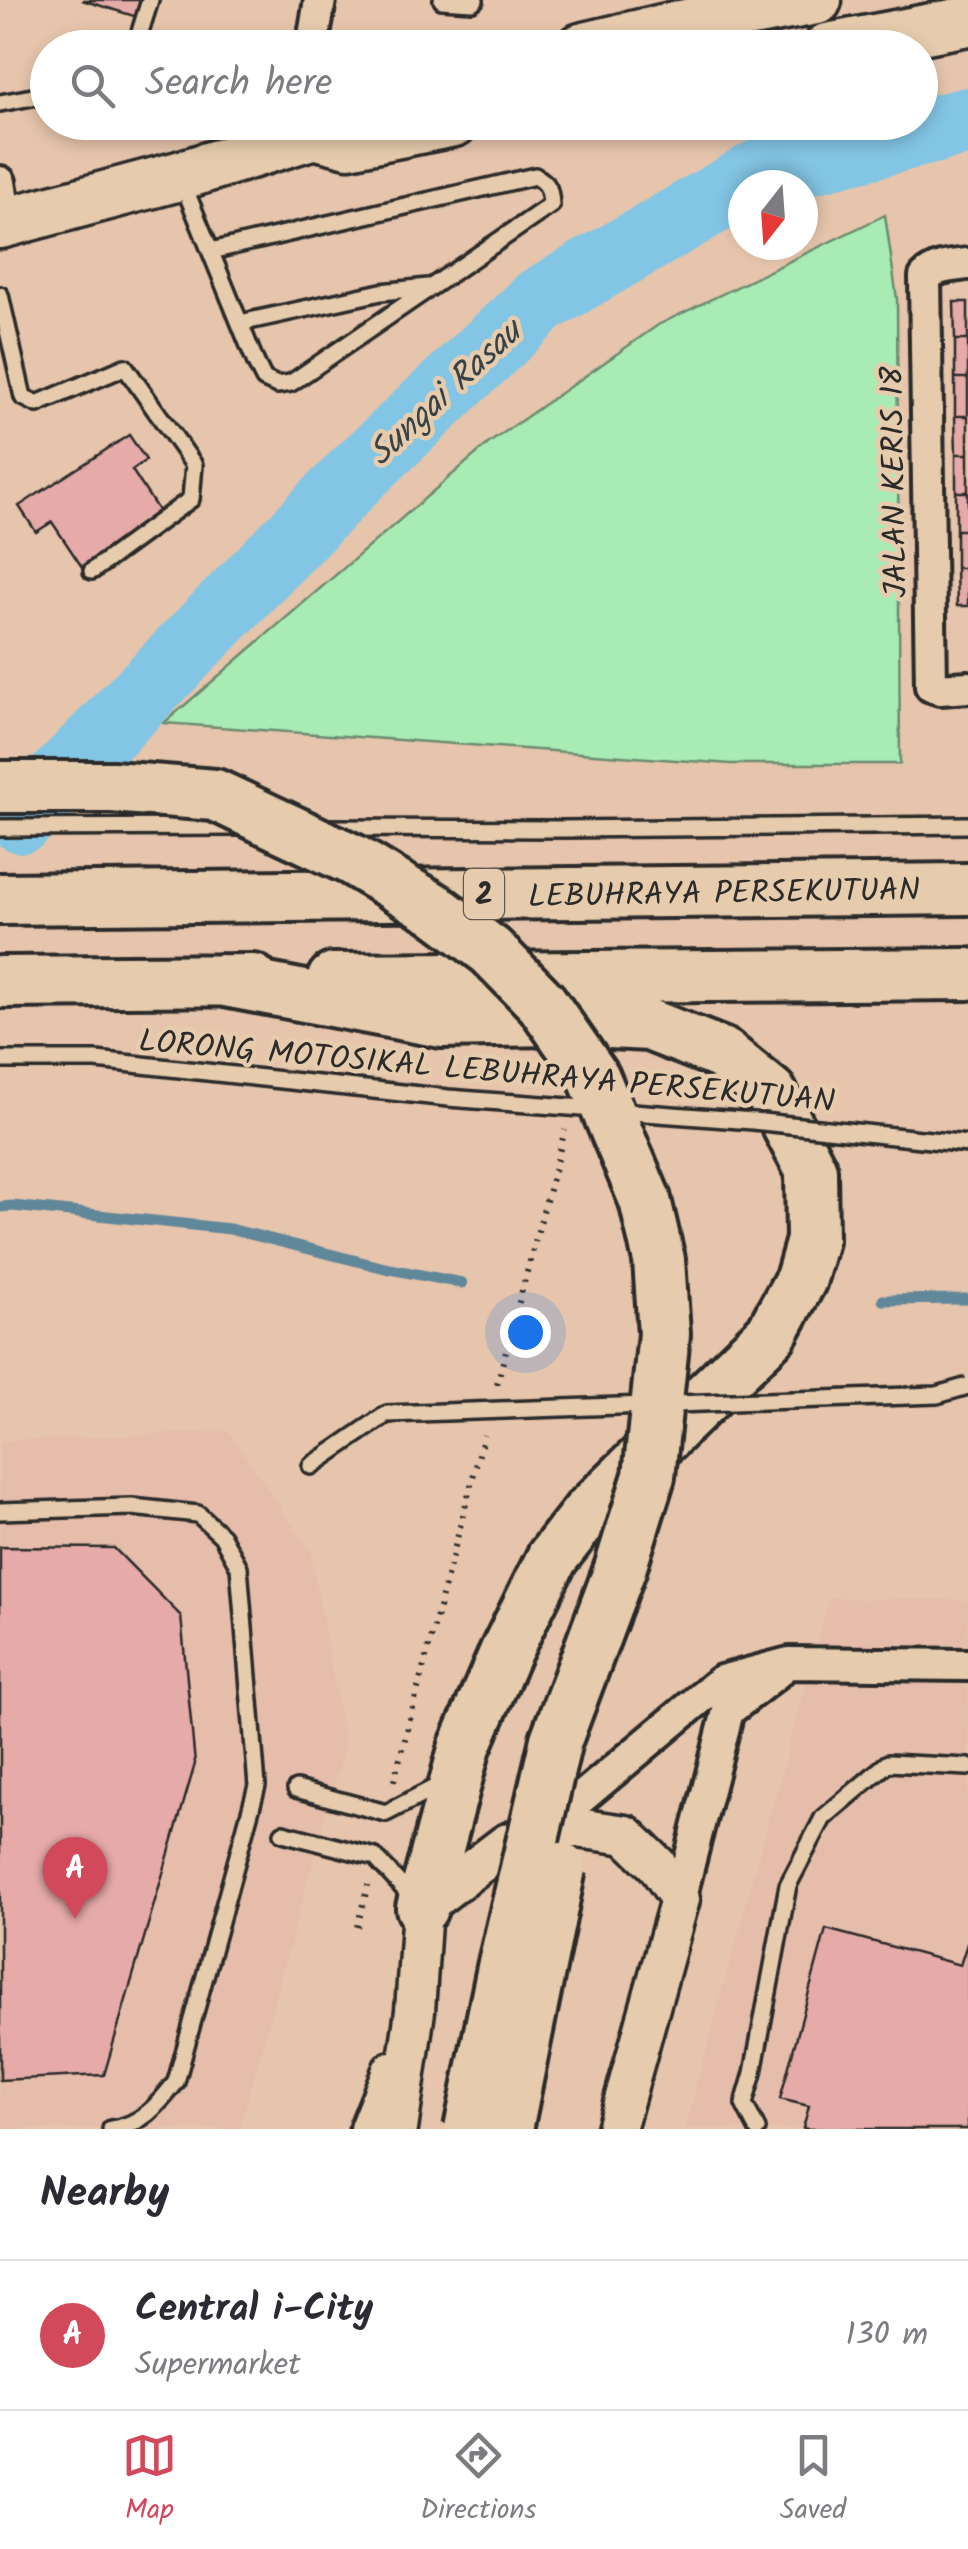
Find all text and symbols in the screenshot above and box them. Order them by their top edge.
search box [30,30,938,140]
text: Search here [145,55,332,115]
icon: search [65,58,120,113]
north arrow [728,170,818,260]
water label: Sungai Rasau [356,305,539,481]
street label: JALAN KERIS 18 [868,365,923,598]
street label: LEBUHRAYA PERSEKUTUAN [528,866,920,923]
road number: 2 [464,869,504,919]
street label: LORONG MOTOSIKAL LEBUHRAYA PERSEKUTUAN [137,1017,837,1128]
your location [500,1307,551,1358]
pin: A [42,1836,108,1919]
text: Nearby [40,2161,169,2228]
text: Central i-City [135,2280,373,2340]
text: A [62,2310,83,2361]
text: 130 m [845,2310,928,2361]
text: Supermarket [135,2340,301,2391]
tab: Map [122,2428,177,2533]
tab: Directions [420,2428,536,2533]
tab: Saved [780,2428,846,2533]

